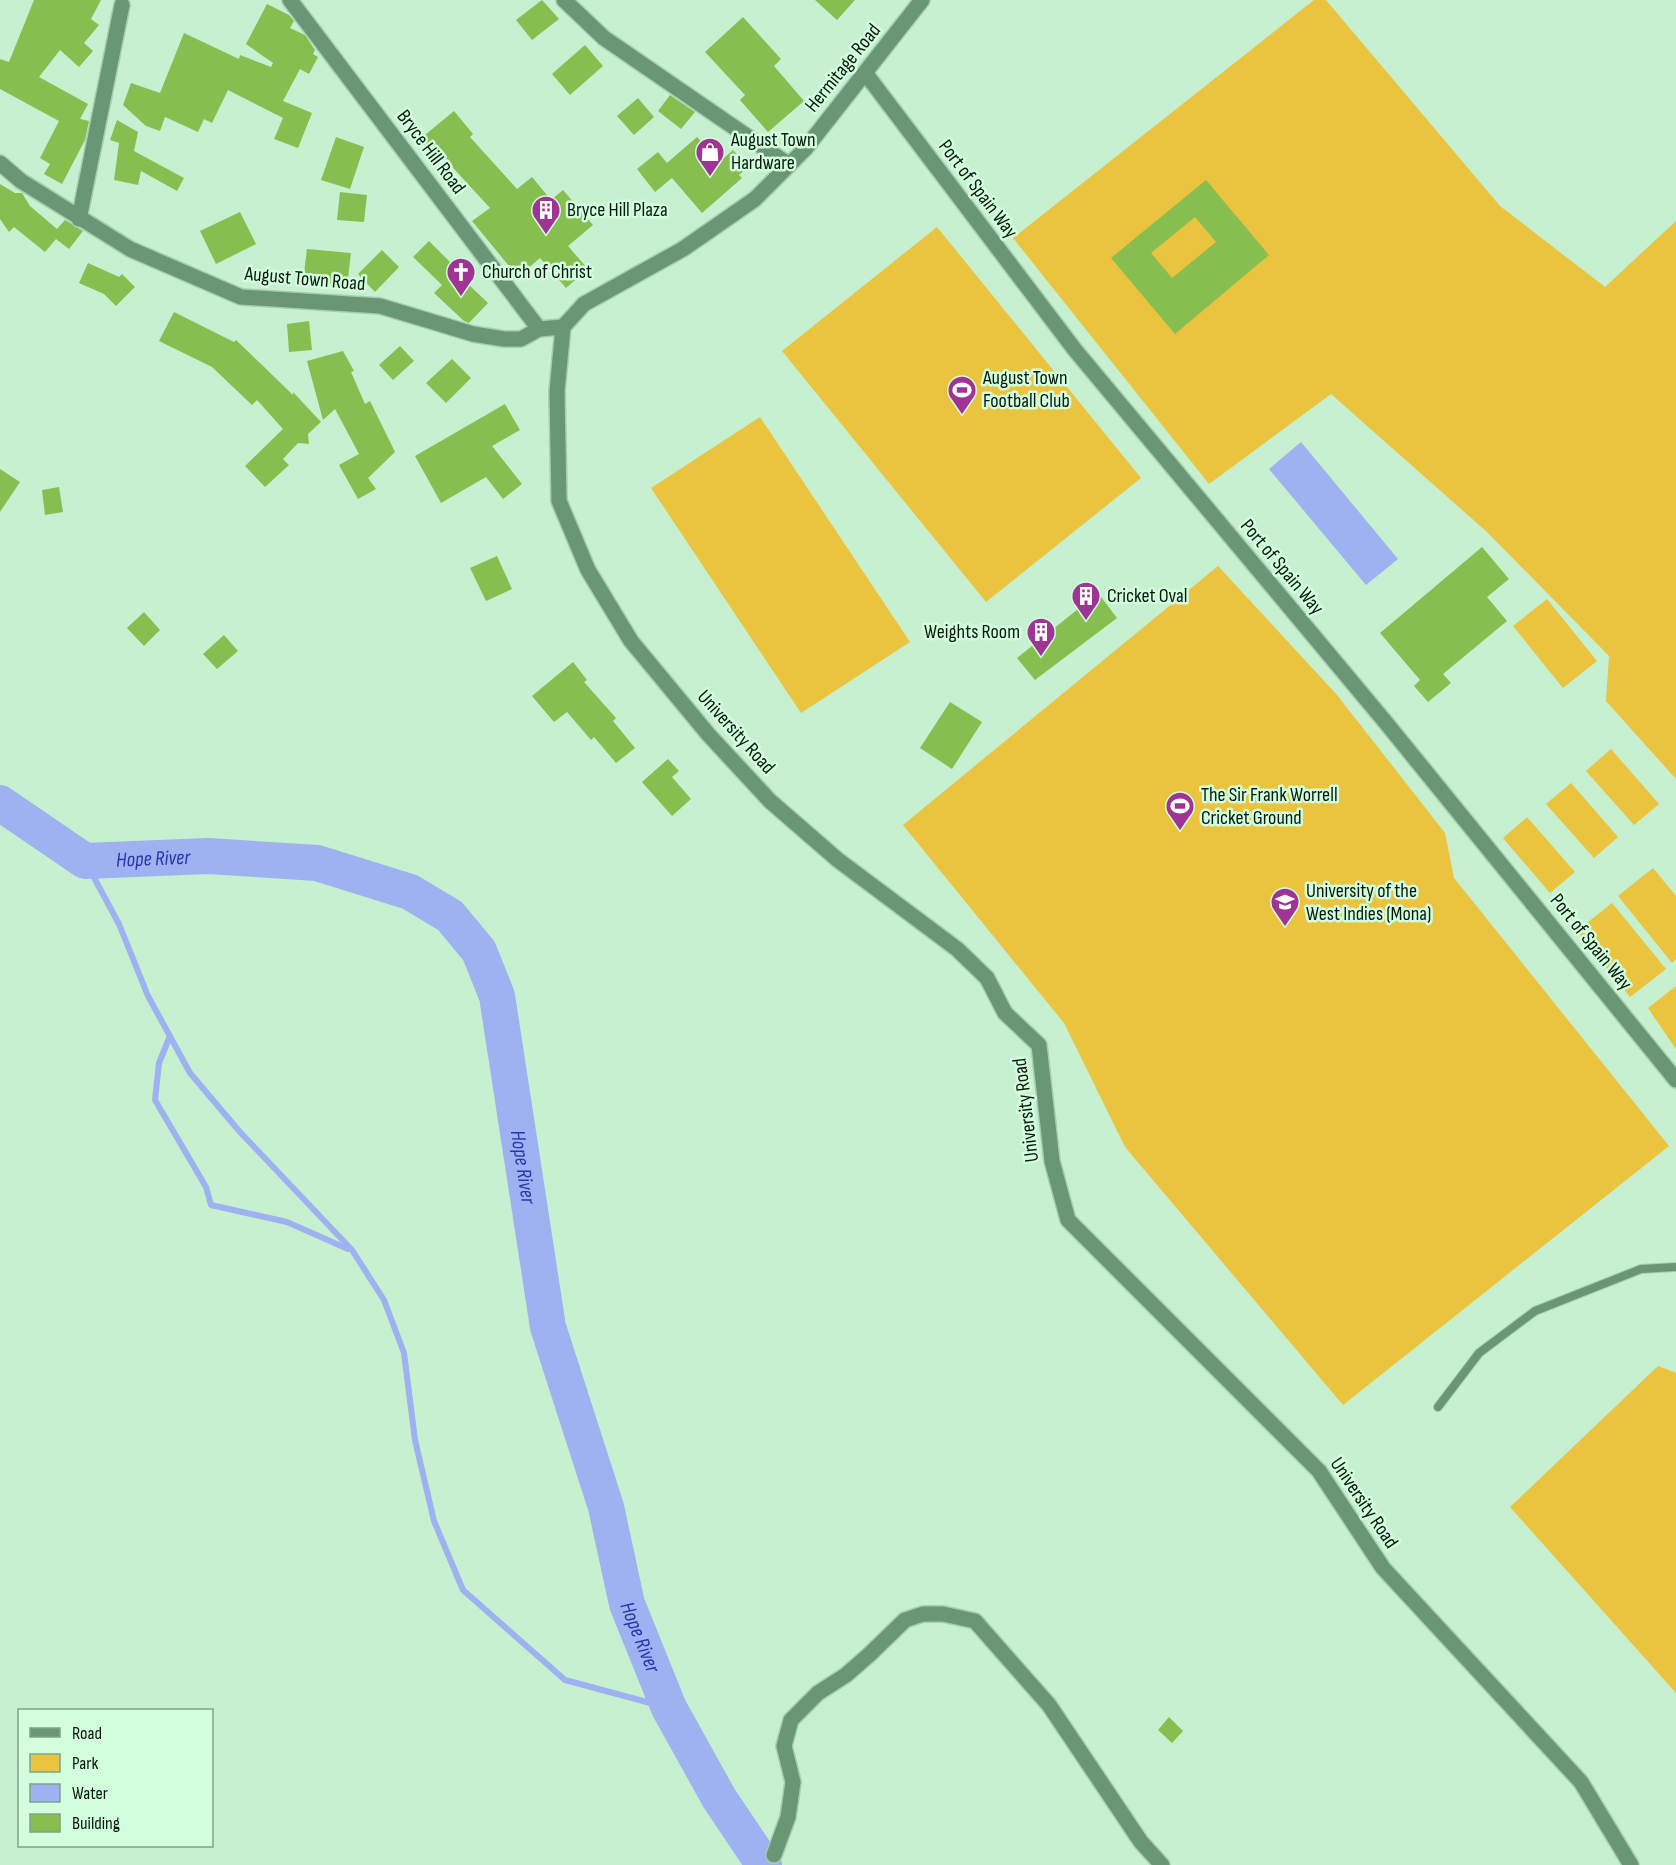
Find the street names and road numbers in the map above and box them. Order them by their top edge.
street label: Hermitage Road [800,19,886,117]
street label: Bryce Hill Road [392,105,470,199]
street label: Port of Spain Way [933,135,1023,243]
street label: August Town Road [243,262,366,296]
street label: Port of Spain Way [1235,514,1329,620]
street label: University Road [692,685,780,779]
street label: Port of Spain Way [1545,889,1637,995]
street label: University Road [1008,1057,1044,1163]
street label: University Road [1325,1453,1403,1553]

